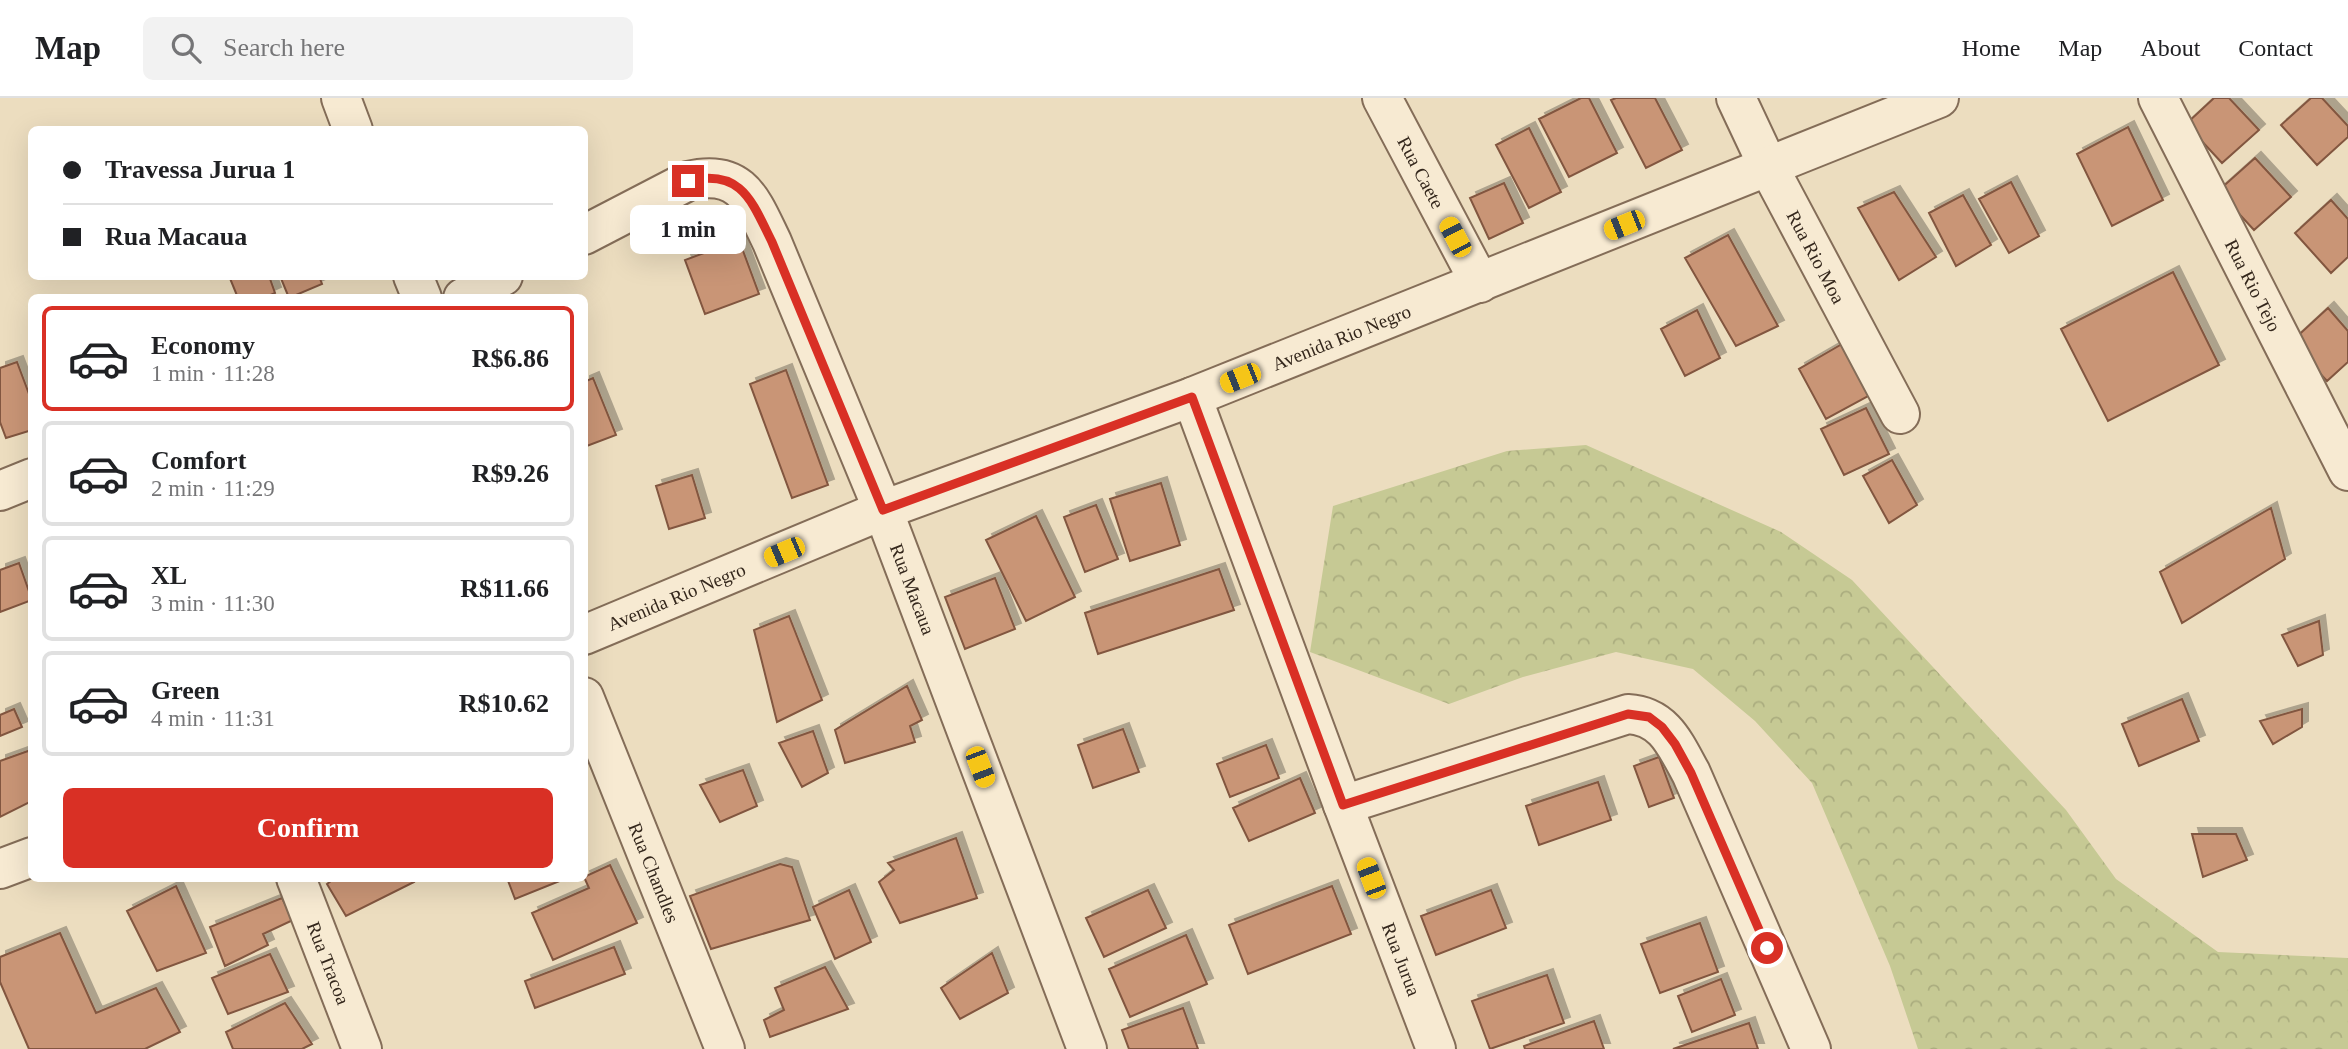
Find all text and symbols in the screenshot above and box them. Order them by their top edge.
search box [143,17,633,80]
icon: search [167,29,205,67]
text: Map [35,30,101,66]
text: Search here [223,33,345,62]
text: Home [1962,35,2020,61]
text: Map [2058,35,2102,61]
text: About [2140,35,2200,61]
text: Contact [2238,35,2313,61]
street label: Rua Caete [1394,133,1449,212]
text: Travessa Jurua 1 [105,155,295,184]
route end [672,165,704,197]
callout: 1 min [630,206,746,254]
car [1601,207,1648,243]
street label: Rua Rio Moa [1783,207,1850,307]
car [1436,214,1475,260]
text: 1 min [660,217,716,242]
text: Rua Macaua [105,222,247,251]
street label: Rua Rio Tejo [2221,235,2286,335]
street label: Avenida Rio Negro [1269,300,1414,374]
icon: car [67,327,130,390]
text: Economy [151,331,255,360]
text: R$6.86 [472,344,549,373]
car [1217,360,1264,396]
text: 1 min · 11:28 [151,361,275,386]
icon: car [67,442,130,505]
text: Comfort [151,446,246,475]
text: R$9.26 [472,459,549,488]
text: 2 min · 11:29 [151,476,275,501]
car [761,534,808,570]
street label: Rua Macaua [886,541,940,638]
icon: car [67,557,130,620]
street label: Avenida Rio Negro [604,558,748,635]
text: XL [151,561,187,590]
text: R$11.66 [460,574,549,603]
text: 3 min · 11:30 [151,591,275,616]
icon: car [67,672,130,735]
text: Green [151,676,220,705]
text: R$10.62 [459,689,549,718]
text: 4 min · 11:31 [151,706,275,731]
car [963,744,998,790]
button: Confirm [63,788,553,868]
street label: Rua Chandles [625,819,684,926]
car [1354,855,1389,901]
street label: Rua Tracoa [303,918,354,1008]
street label: Rua Jurua [1378,920,1425,999]
route start [1751,932,1783,964]

